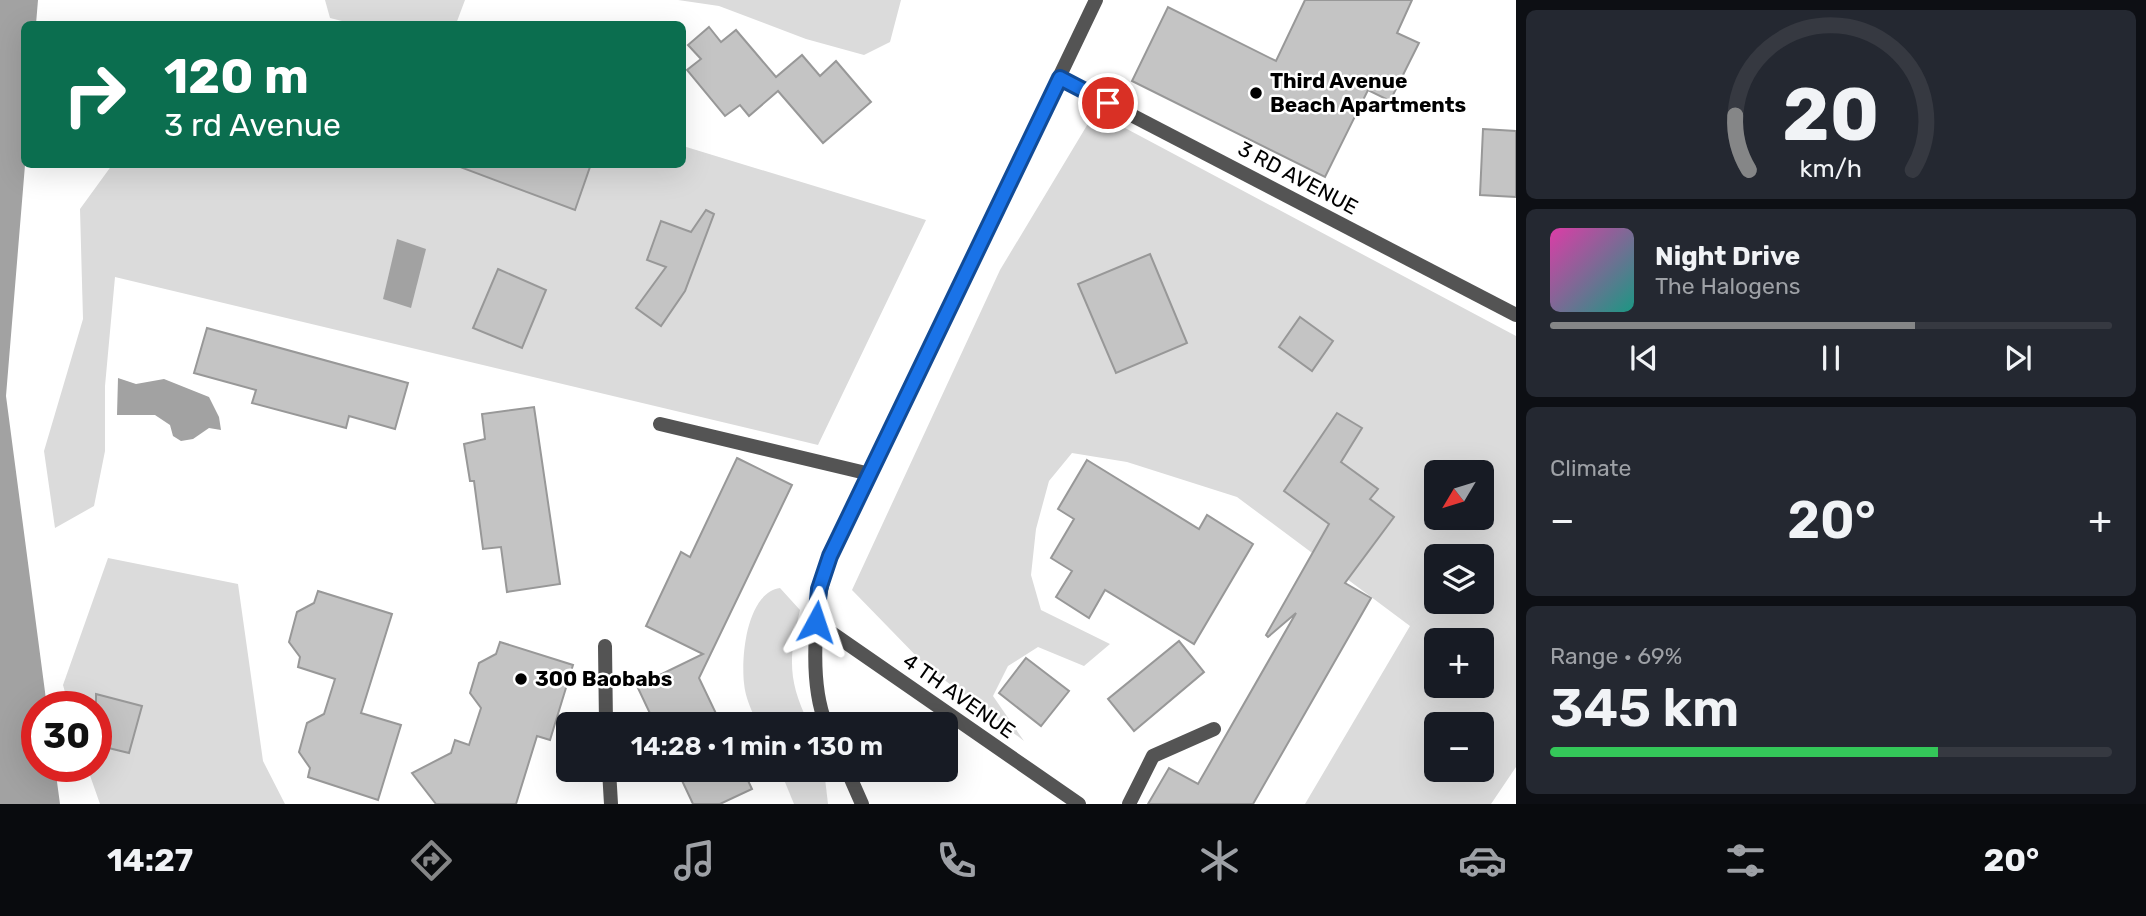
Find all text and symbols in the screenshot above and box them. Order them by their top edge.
text: 120 m [164,47,309,105]
icon: right [49,49,140,140]
place label: Third Avenue Beach Apartments [1270,68,1466,117]
pin [1078,73,1138,133]
text: 20 [1783,73,1879,159]
icon: arrive [1089,84,1127,122]
marker: Third Avenue Beach Apartments [1248,85,1264,101]
text: 3 rd Avenue [164,106,341,144]
street label: 3 RD AVENUE [1234,135,1362,220]
text: km/h [1800,154,1862,183]
text: Night Drive [1655,241,1800,272]
text: The Halogens [1655,272,1801,300]
icon: previous [1625,339,1663,377]
icon: pause [1812,339,1850,377]
icon: next [1999,339,2037,377]
text: Climate [1550,454,1631,482]
north arrow [1424,460,1494,530]
map controls [1424,460,1494,782]
text: 20° [1787,489,1876,551]
text: − [1550,497,1575,543]
text: + [2088,497,2112,543]
button: layers [1424,544,1494,614]
position arrow [779,585,853,659]
button: + [1424,628,1494,698]
text: Range · 69% [1550,642,1682,670]
street label: 4 TH AVENUE [898,648,1020,743]
place label: 300 Baobabs [535,666,672,691]
marker: 300 Baobabs [513,671,529,687]
text: 345 km [1550,677,1739,739]
speed limit sign: 30 [21,691,112,782]
button: − [1424,712,1494,782]
text: 14:28 · 1 min · 130 m [631,731,883,762]
icon: directions [407,836,456,885]
icon: music [670,836,719,885]
icon: phone [932,836,981,885]
icon: climate [1195,836,1244,885]
icon: car [1458,836,1507,885]
icon: filters [1721,836,1770,885]
text: 14:27 [107,841,193,879]
text: 20° [1983,841,2039,879]

